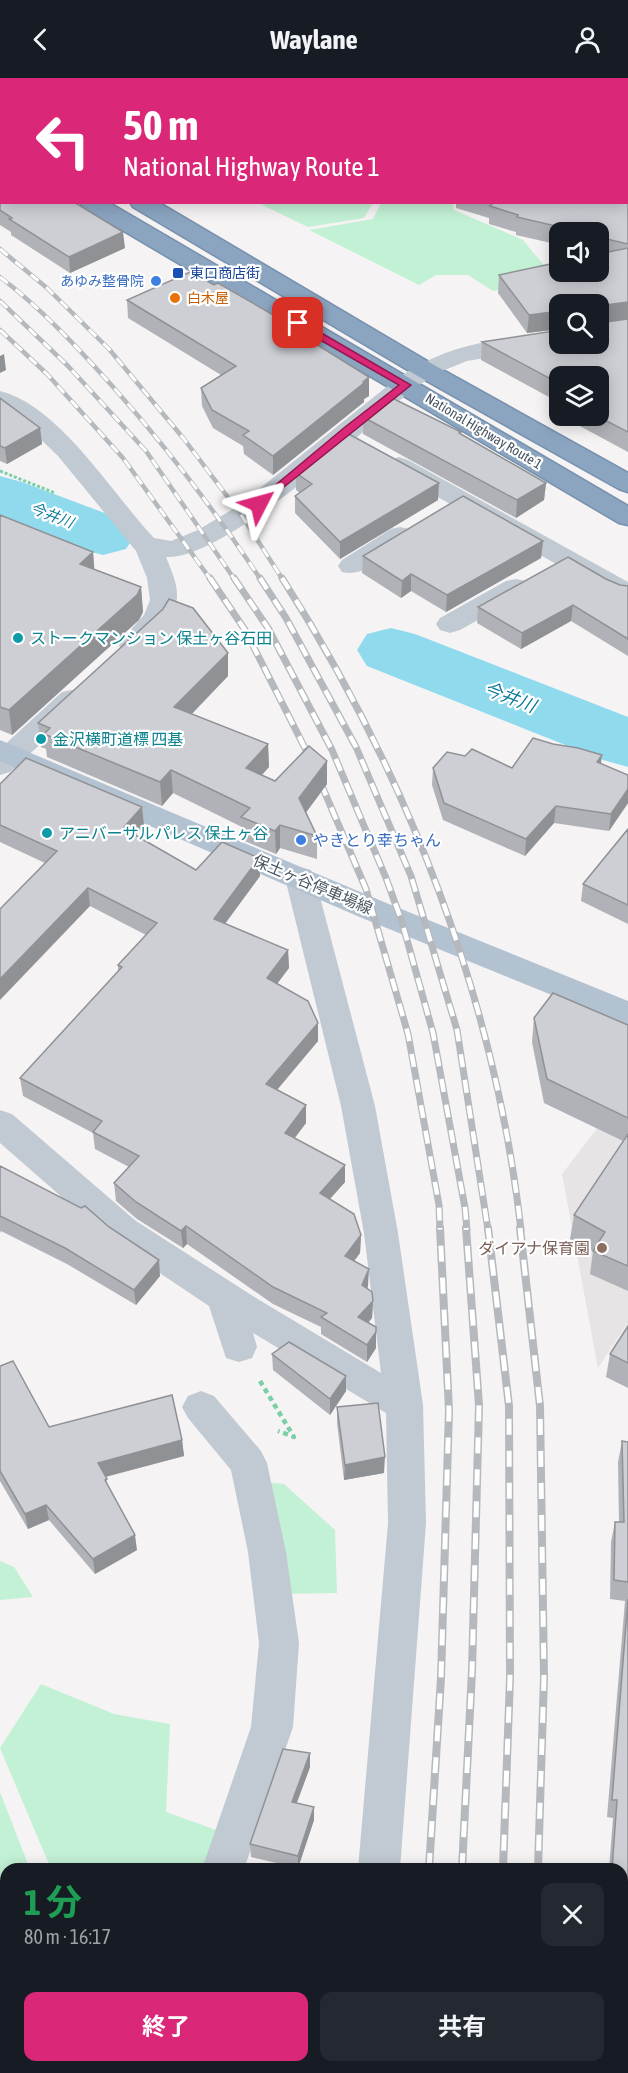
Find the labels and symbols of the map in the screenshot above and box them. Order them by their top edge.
place label: 東口商店街 [190,265,260,281]
marker: 東口商店街 [171,266,185,280]
place label: あゆみ整骨院 [60,273,144,289]
marker: あゆみ整骨院 [149,274,163,288]
place label: 白木屋 [187,290,229,306]
marker: 白木屋 [168,291,182,305]
pin [272,297,323,348]
street label: National Highway Route 1 [423,390,545,472]
position arrow [227,472,291,536]
water label: 今井川 [28,499,78,532]
place label: ストークマンション 保土ヶ谷石田 [30,629,272,647]
marker: ストークマンション 保土ヶ谷石田 [11,631,25,645]
water label: 今井川 [481,678,541,717]
place label: 金沢横町道標 四基 [53,730,183,748]
marker: 金沢横町道標 四基 [34,732,48,746]
place label: アニバーサルパレス 保土ヶ谷 [59,824,269,842]
marker: アニバーサルパレス 保土ヶ谷 [40,826,54,840]
place label: やきとり幸ちゃん [313,831,441,849]
marker: やきとり幸ちゃん [294,833,308,847]
street label: 保土ヶ谷停車場線 [251,851,375,917]
place label: ダイアナ保育園 [478,1239,590,1257]
marker: ダイアナ保育園 [595,1241,609,1255]

